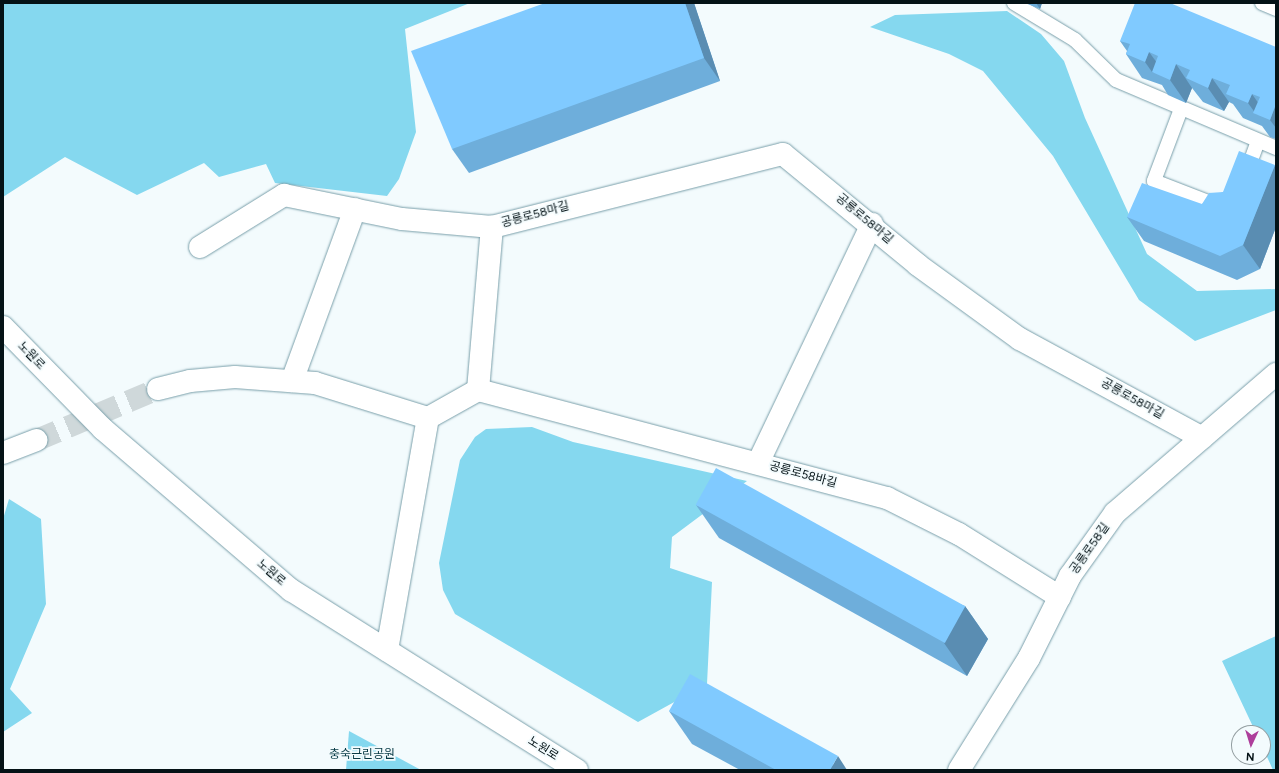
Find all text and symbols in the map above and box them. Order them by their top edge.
street label: 공릉로58마길 [833,191,895,247]
street label: 공릉로58마길 [500,199,570,231]
street label: 노원로 [14,339,48,373]
street label: 공릉로58마길 [1098,376,1166,422]
street label: 공릉로58바길 [768,459,838,491]
street label: 공릉로58길 [1067,521,1113,577]
street label: 노원로 [254,557,288,589]
north arrow [1231,725,1271,765]
street label: 노원로 [525,734,561,764]
park label: 충숙근린공원 [329,748,395,762]
text: N [1246,750,1255,763]

